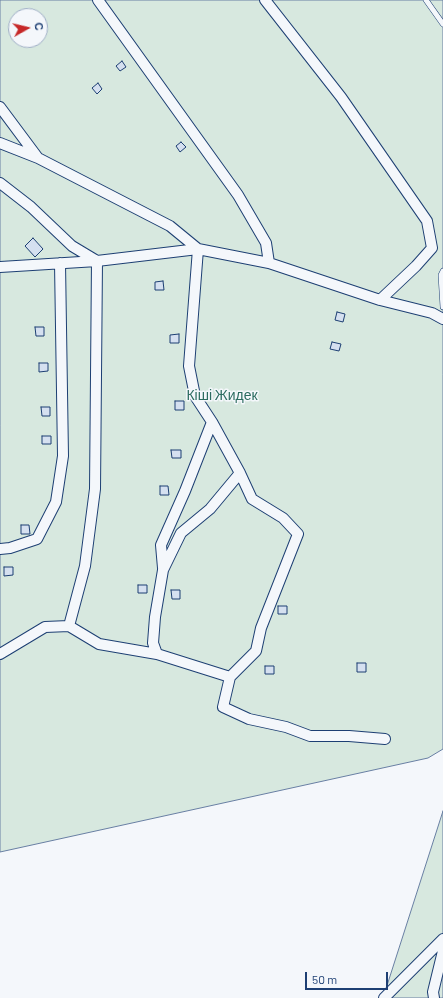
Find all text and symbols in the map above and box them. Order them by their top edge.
north arrow [8,8,48,48]
text: С [32,22,46,31]
park label: Кіші Жидек [186,387,258,403]
scale bar [307,964,390,990]
text: 50 m [312,972,337,986]

